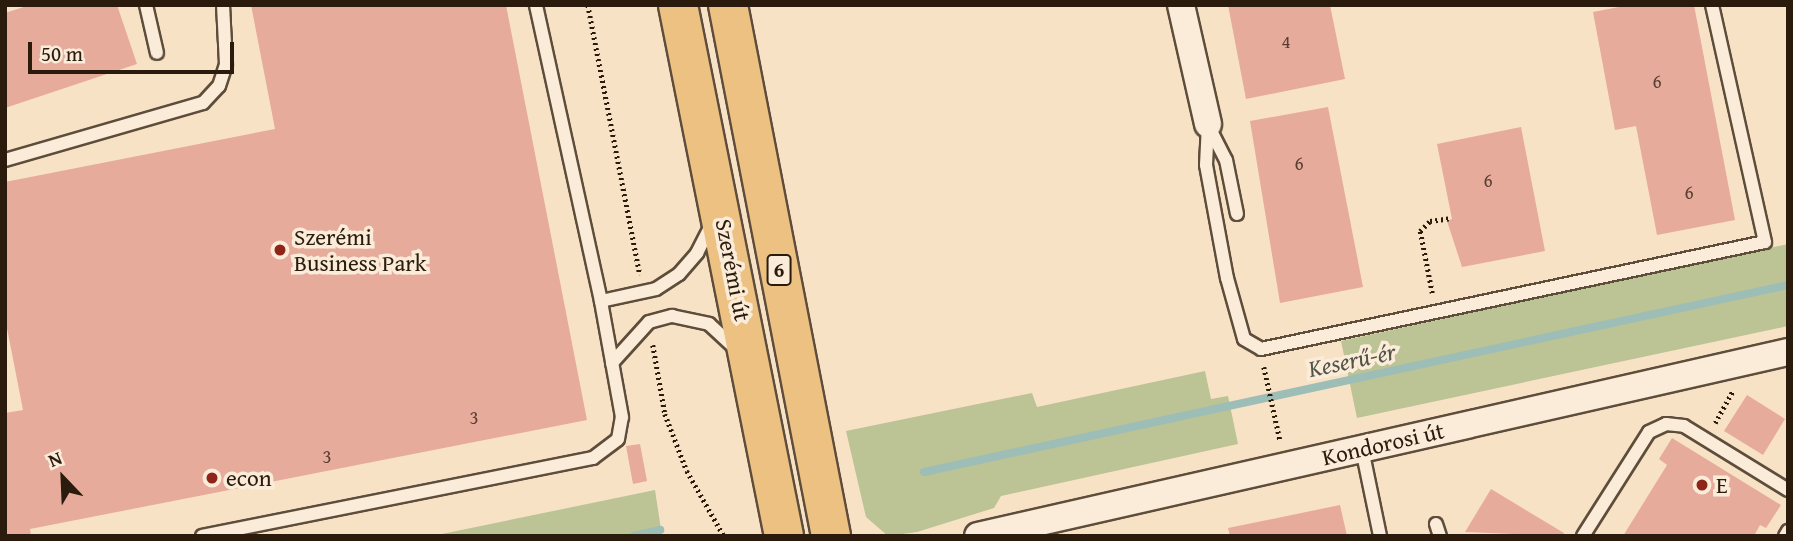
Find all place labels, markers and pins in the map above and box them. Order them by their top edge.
place label: Szerémi Business Park [294,223,426,277]
marker: Szerémi Business Park [272,242,288,258]
place label: econ [226,464,272,492]
marker: econ [204,470,220,486]
place label: E [1716,471,1728,499]
marker: E [1694,477,1710,493]

